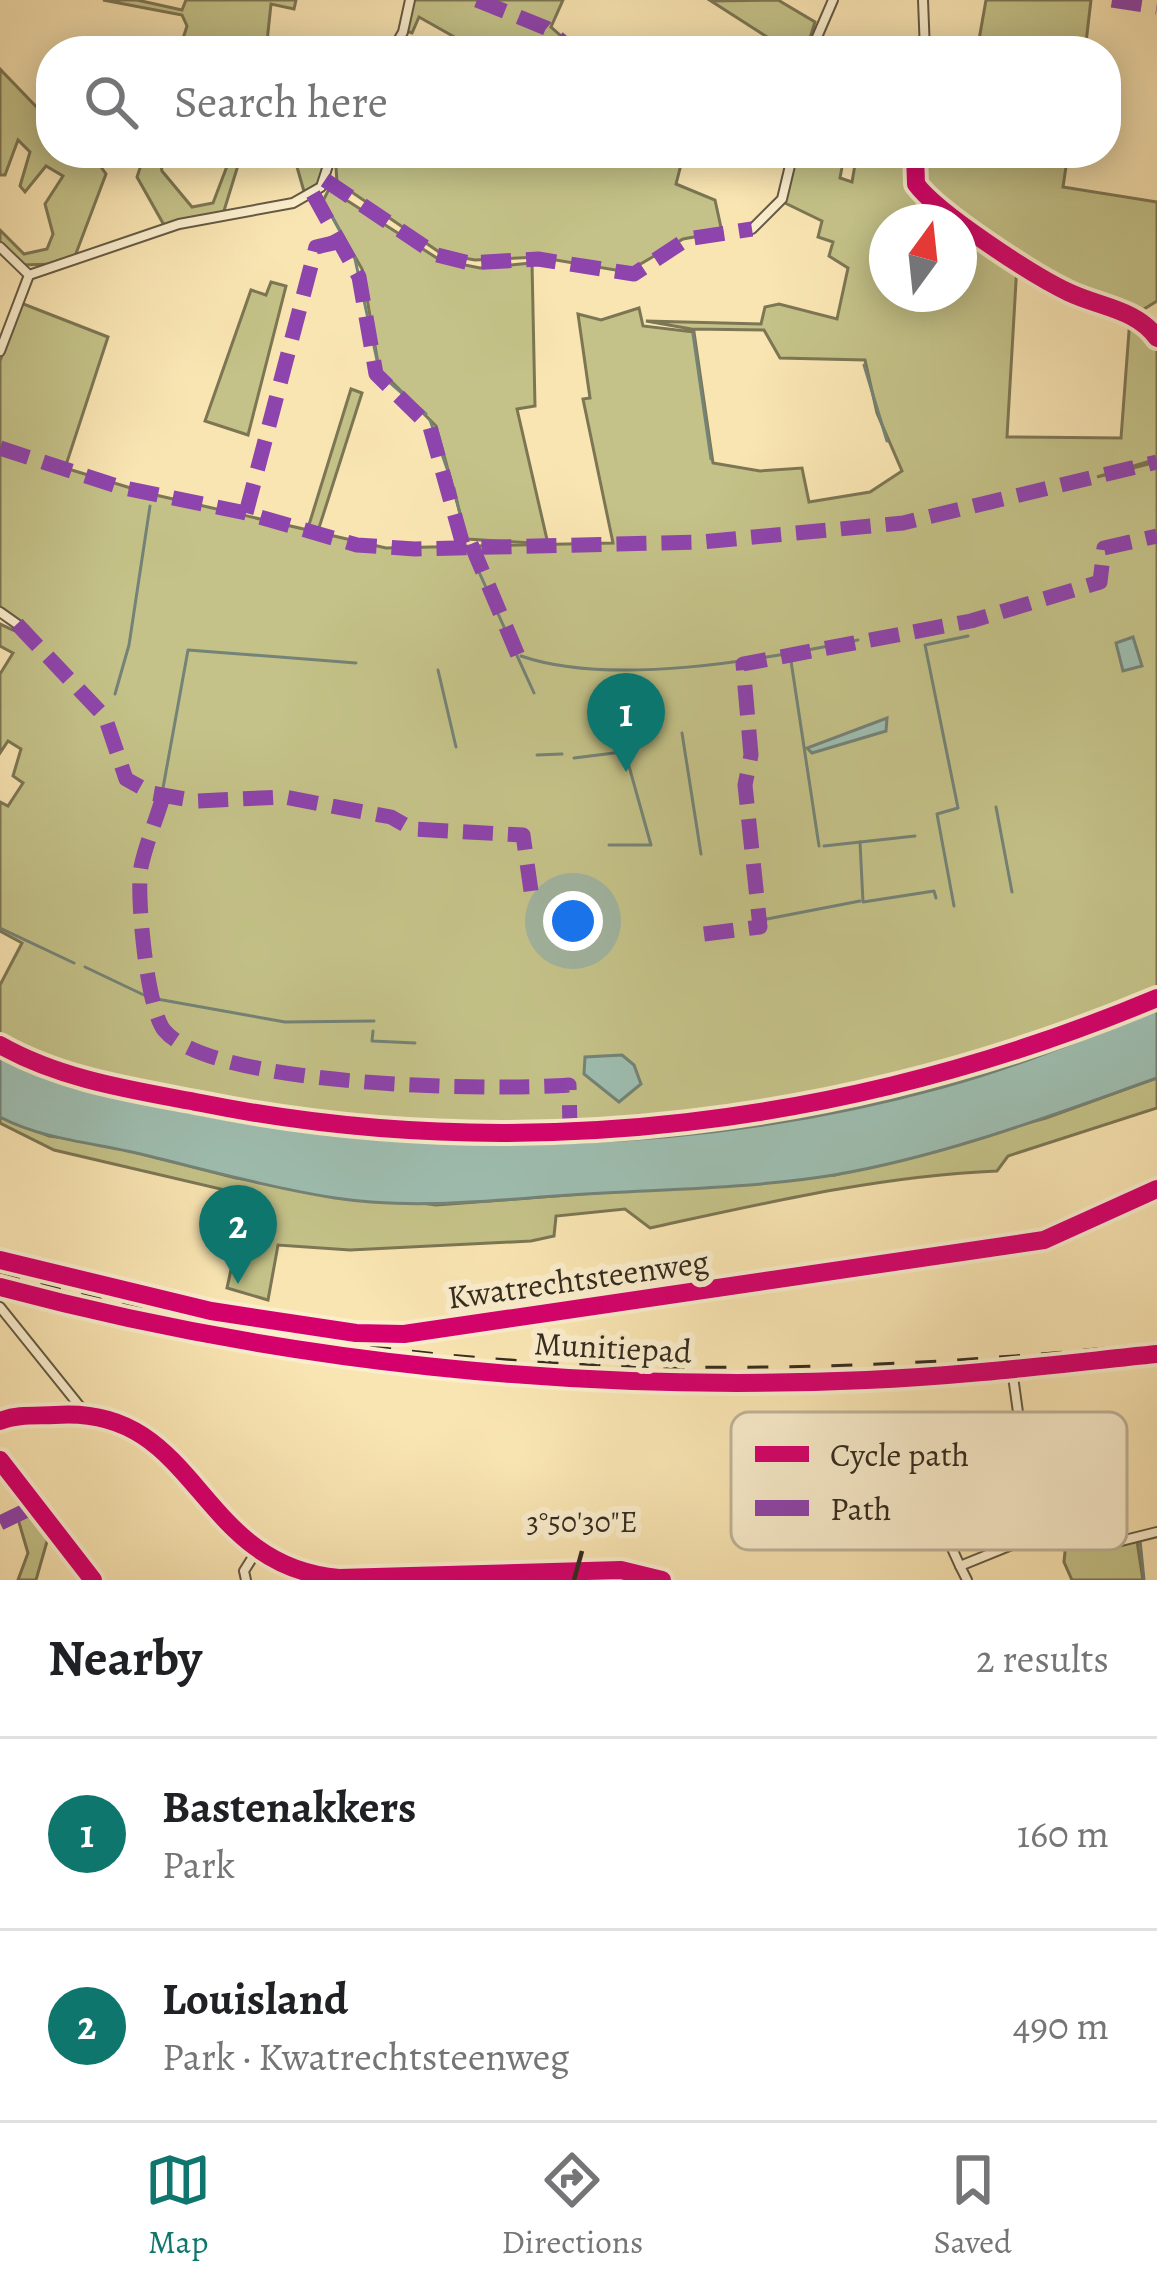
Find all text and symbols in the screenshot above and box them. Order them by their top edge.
search box [36,36,1121,168]
icon: search [78,69,144,135]
text: Search here [174,71,388,133]
north arrow [869,204,977,312]
pin: 1 [587,673,665,772]
your location [543,891,603,951]
pin: 2 [199,1185,277,1284]
street label: Kwatrechtsteenweg [445,1238,712,1320]
street label: Munitiepad [533,1320,693,1374]
legend [731,1412,1127,1550]
text: Cycle path [830,1432,969,1477]
text: Path [830,1486,891,1531]
text: 3°50'30"E [527,1502,637,1542]
text: Nearby [48,1623,202,1693]
text: 2 results [976,1632,1109,1685]
text: Bastenakkers [162,1776,416,1838]
text: 1 [80,1807,94,1860]
text: 160 m [1017,1807,1109,1860]
text: Park [162,1838,235,1891]
text: Louisland [162,1968,348,2030]
text: 2 [78,1999,96,2052]
text: 490 m [1013,1999,1109,2052]
text: Park · Kwatrechtsteenweg [162,2030,569,2083]
tab: Map [145,2147,211,2264]
tab: Directions [502,2147,643,2264]
tab: Saved [934,2147,1012,2264]

